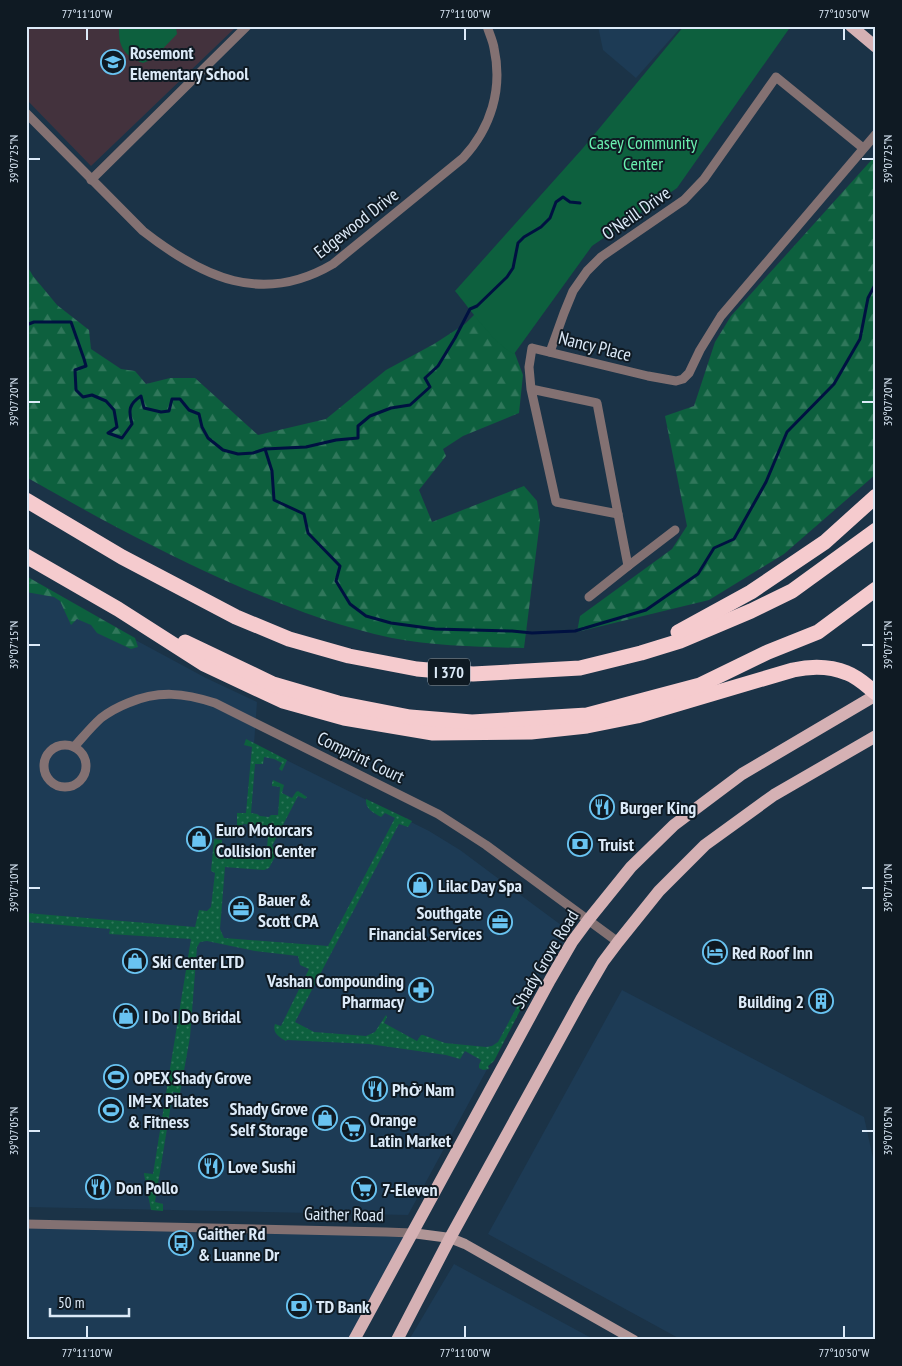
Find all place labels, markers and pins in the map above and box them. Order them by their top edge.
place label: Rosemont Elementary School [130,41,249,85]
school or university icon: Rosemont Elementary School [100,49,126,75]
restaurant icon: Burger King [589,794,615,820]
place label: Burger King [620,796,696,819]
place label: Euro Motorcars Collision Center [216,818,317,862]
shop icon: Euro Motorcars Collision Center [186,826,212,852]
bank icon: Truist [567,831,593,857]
place label: Truist [598,833,635,856]
shop icon: Lilac Day Spa [407,872,433,898]
place label: Lilac Day Spa [438,874,522,897]
place label: Bauer & Scott CPA [258,888,319,932]
office icon: Bauer & Scott CPA [228,896,254,922]
place label: Southgate Financial Services [369,901,482,945]
office icon: Southgate Financial Services [487,909,513,935]
hotel icon: Red Roof Inn [702,939,728,965]
place label: Red Roof Inn [732,941,813,964]
shop icon: Ski Center LTD [122,948,148,974]
place label: Ski Center LTD [152,950,244,973]
place label: Vashan Compounding Pharmacy [266,969,405,1013]
pharmacy icon: Vashan Compounding Pharmacy [408,977,434,1003]
building icon: Building 2 [808,988,834,1014]
place label: Building 2 [738,990,804,1013]
shop icon: I Do I Do Bridal [113,1003,139,1029]
place label: I Do I Do Bridal [144,1005,241,1028]
sports icon: OPEX Shady Grove [103,1064,129,1090]
place label: OPEX Shady Grove [134,1066,252,1089]
restaurant icon: Phở Nam [362,1076,388,1102]
place label: Phở Nam [392,1078,454,1101]
place label: IM=X Pilates & Fitness [128,1089,209,1133]
sports icon: IM=X Pilates & Fitness [98,1097,124,1123]
place label: Shady Grove Self Storage [230,1097,308,1141]
shop icon: Shady Grove Self Storage [312,1105,338,1131]
place label: Orange Latin Market [370,1108,452,1152]
supermarket icon: Orange Latin Market [340,1116,366,1142]
restaurant icon: Love Sushi [198,1153,224,1179]
place label: Love Sushi [228,1155,296,1178]
restaurant icon: Don Pollo [85,1174,111,1200]
place label: Don Pollo [116,1176,178,1199]
supermarket icon: 7-Eleven [351,1176,377,1202]
place label: 7-Eleven [382,1178,438,1201]
place label: Gaither Rd & Luanne Dr [198,1222,280,1266]
bus stop icon: Gaither Rd & Luanne Dr [168,1230,194,1256]
bank icon: TD Bank [286,1293,312,1319]
place label: TD Bank [316,1295,370,1318]

